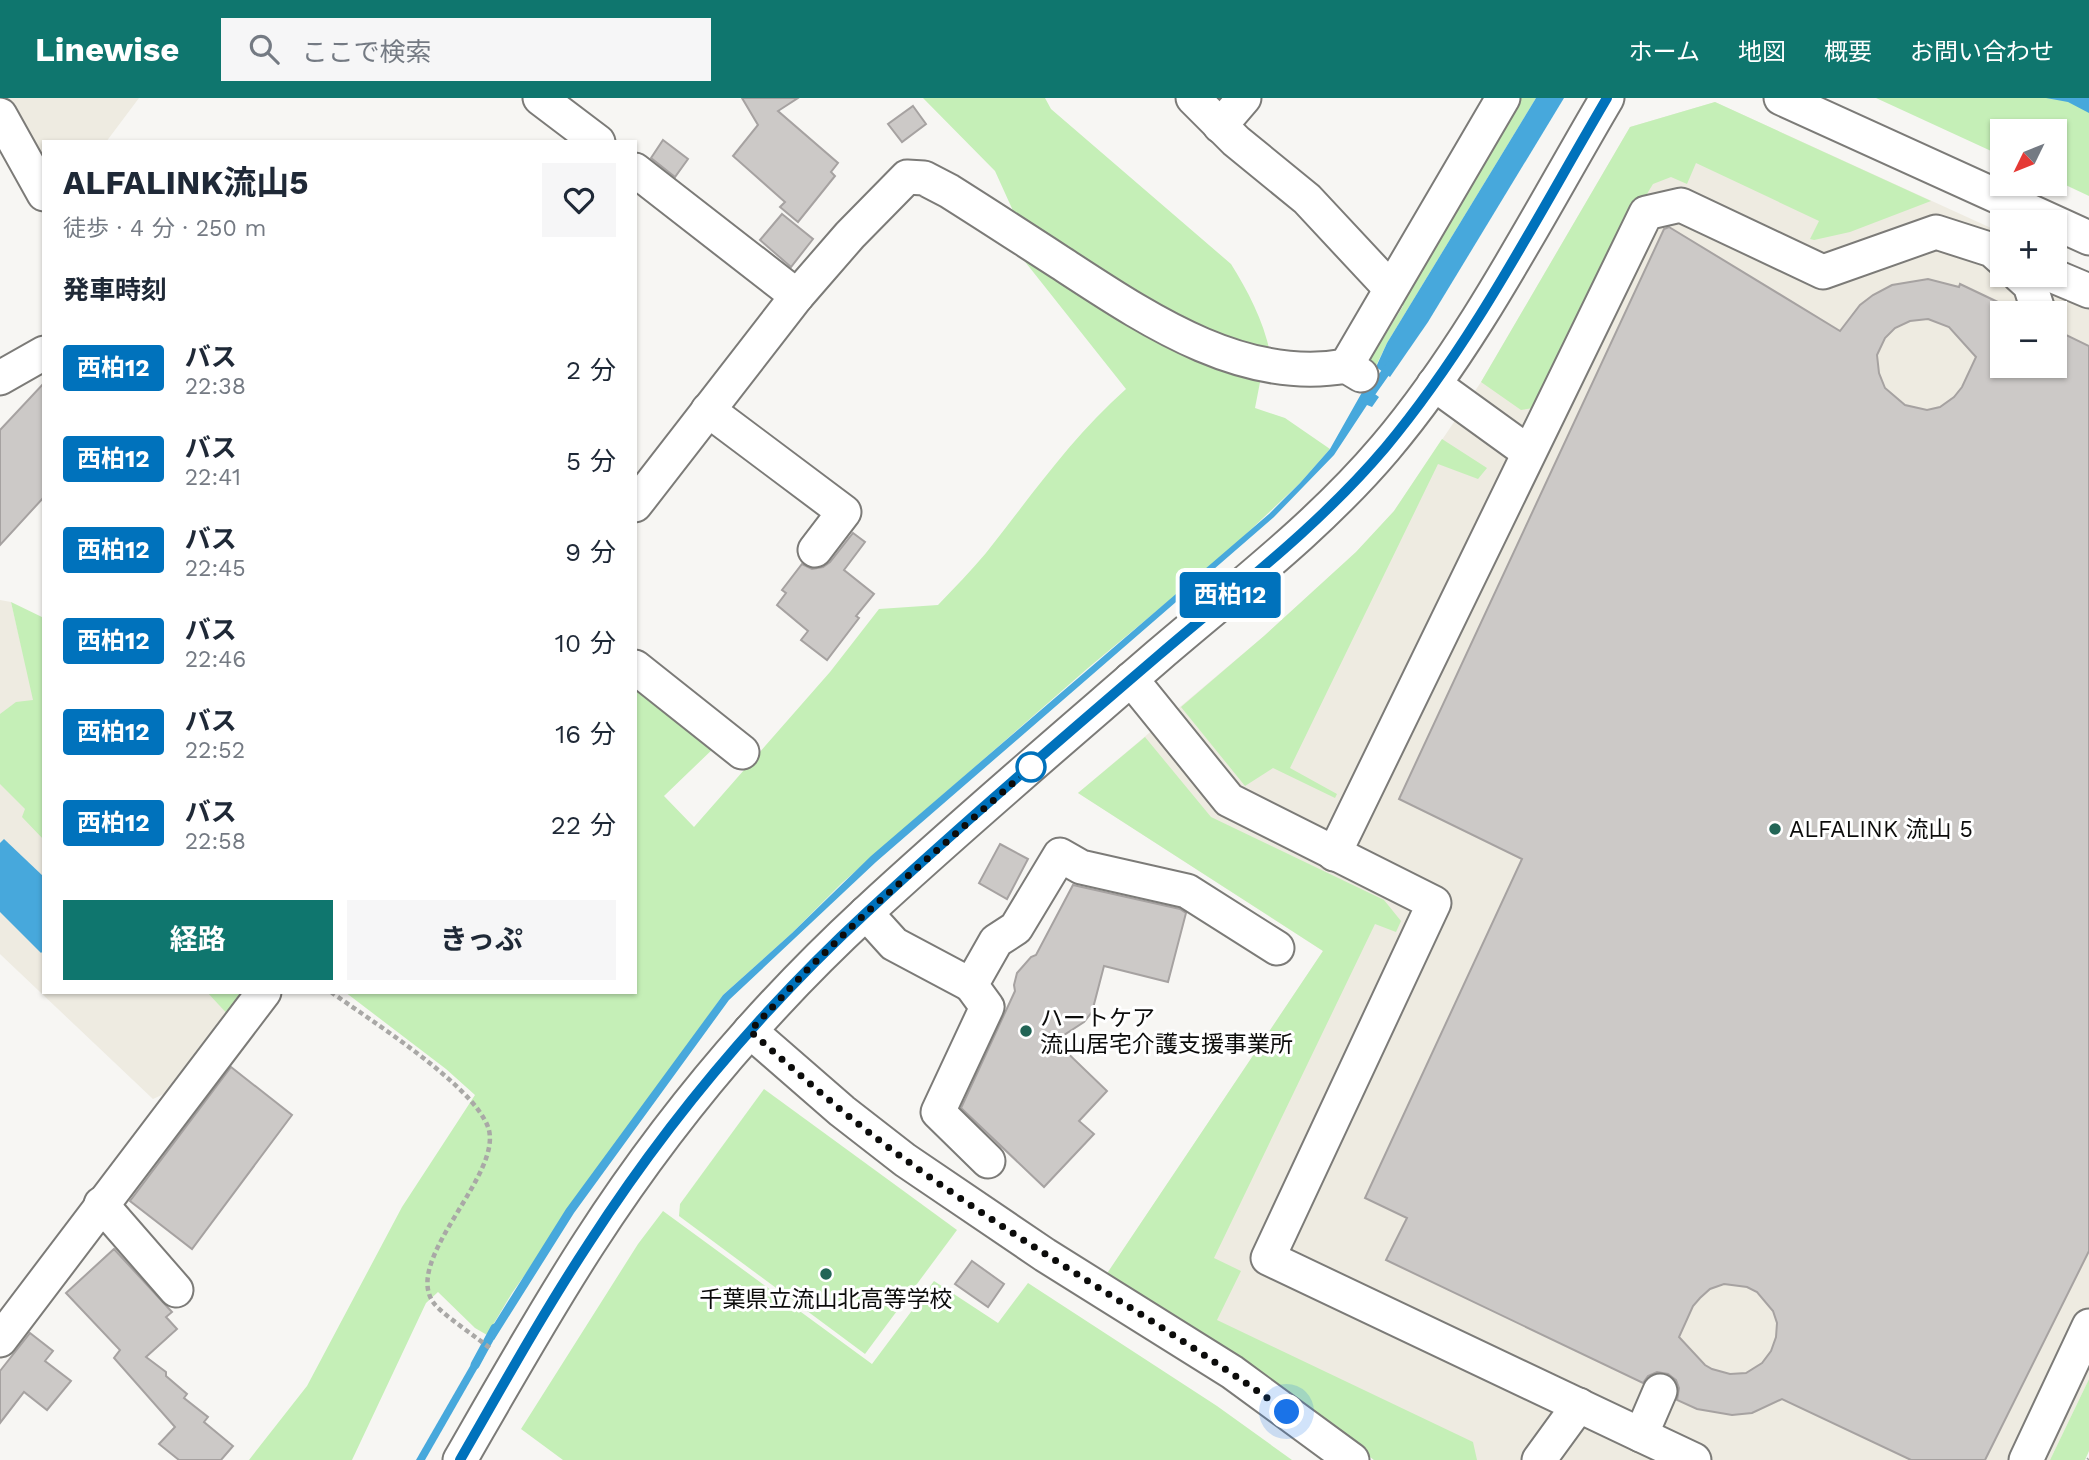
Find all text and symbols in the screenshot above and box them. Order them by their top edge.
search box [221,18,711,81]
text: Linewise [35,30,179,69]
icon: search [245,30,283,68]
text: ここで検索 [301,37,431,67]
text: ホーム [1629,38,1700,66]
text: 地図 [1738,38,1786,66]
text: 概要 [1824,38,1872,66]
text: お問い合わせ [1910,38,2054,66]
north arrow [1990,119,2067,196]
map controls [1990,119,2067,378]
text: ALFALINK流山5 [63,163,309,202]
button: heart [542,163,616,237]
button: + [1990,210,2067,287]
text: 徒歩 · 4 分 · 250 m [63,215,267,242]
text: 発車時刻 [63,275,167,305]
button: − [1990,301,2067,378]
text: バス [185,342,237,372]
text: 西柏12 [77,354,150,382]
text: 2 分 [566,355,616,385]
text: 22:38 [185,373,246,400]
text: バス [185,433,237,463]
text: 西柏12 [77,445,150,473]
text: 5 分 [566,446,616,476]
text: 22:41 [185,464,241,491]
text: バス [185,524,237,554]
text: 西柏12 [77,536,150,564]
text: 9 分 [565,537,616,567]
text: 22:45 [185,555,246,582]
line badge: 西柏12 [1181,572,1279,618]
text: 西柏12 [1194,581,1266,609]
text: バス [185,615,237,645]
text: 西柏12 [77,627,150,655]
text: 10 分 [555,628,616,658]
text: 22:46 [185,646,246,673]
text: バス [185,706,237,736]
text: 西柏12 [77,718,150,746]
text: 16 分 [555,719,616,749]
text: 22:52 [185,737,245,764]
unlabelled marker [1016,752,1046,782]
text: バス [185,797,237,827]
text: 西柏12 [77,809,150,837]
text: 22 分 [551,810,616,840]
place label: ALFALINK 流山 5 [1789,816,1973,843]
marker: ALFALINK 流山 5 [1767,821,1783,837]
text: 22:58 [185,828,246,855]
button: 経路 [63,900,333,980]
button: きっぷ [347,900,616,980]
place label: ハートケア 流山居宅介護支援事業所 [1040,1005,1293,1058]
marker: ハートケア 流山居宅介護支援事業所 [1018,1023,1034,1039]
marker: 千葉県立流山北高等学校 [818,1266,834,1282]
place label: 千葉県立流山北高等学校 [700,1286,953,1313]
your location [1269,1394,1304,1429]

